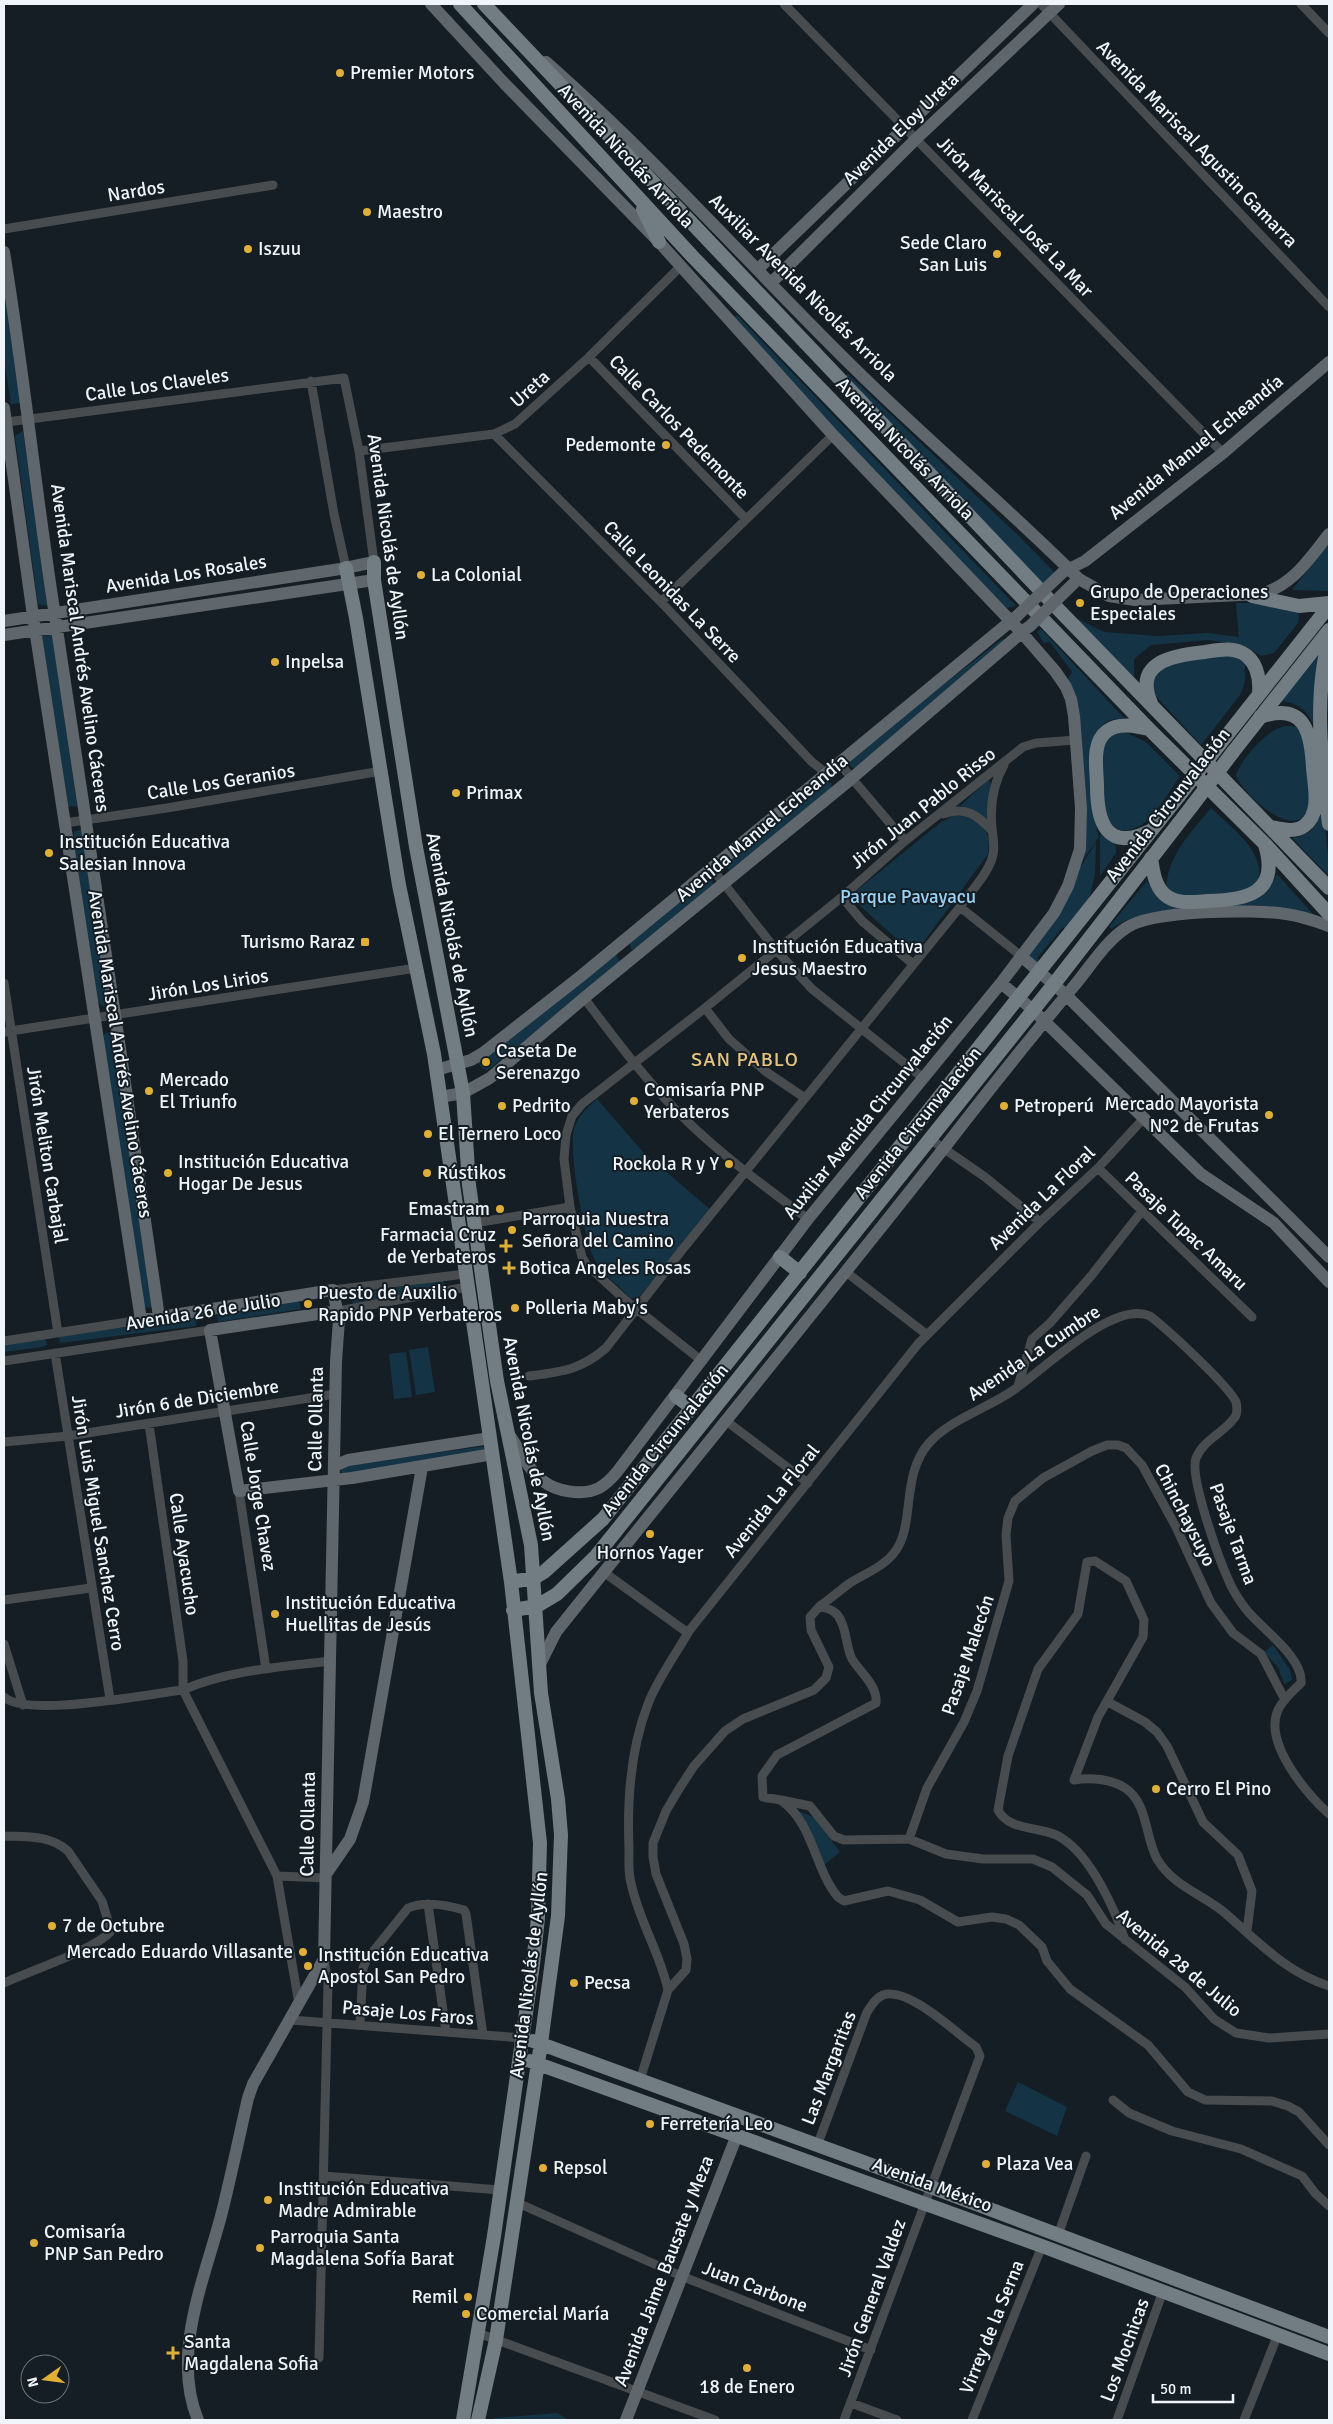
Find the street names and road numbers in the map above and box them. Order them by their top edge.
street label: Avenida Mariscal Agustin Gamarra [1091,35,1303,253]
street label: Avenida Eloy Ureta [838,67,964,191]
street label: Avenida Nicolás Arriola [553,79,699,233]
street label: Jirón Mariscal José La Mar [932,131,1098,303]
street label: Nardos [106,175,166,207]
street label: Auxiliar Avenida Nicolás Arriola [704,189,902,387]
street label: Calle Carlos Pedemonte [604,350,754,504]
street label: Calle Los Claveles [84,363,230,407]
street label: Ureta [505,365,555,413]
street label: Avenida Manuel Echeandía [1104,369,1288,525]
street label: Avenida Nicolás Arriola [831,373,979,525]
street label: Avenida Nicolás de Ayllón [362,432,414,642]
street label: Avenida Mariscal Andrés Avelino Cáceres [45,482,115,814]
street label: Calle Leonidas La Serre [598,516,746,668]
street label: Avenida Los Rosales [104,549,268,599]
street label: Avenida Circunvalación [1100,723,1236,887]
street label: Jirón Juan Pablo Risso [845,742,1001,874]
street label: Avenida Manuel Echeandía [671,749,853,907]
street label: Calle Los Geranios [145,758,297,806]
street label: Avenida Nicolás de Ayllón [420,831,484,1039]
street label: Avenida Mariscal Andrés Avelino Cáceres [82,888,158,1220]
street label: Jirón Los Lirios [146,964,270,1006]
street label: Auxiliar Avenida Circunvalación [778,1010,958,1224]
street label: Avenida Circunvalación [850,1042,986,1204]
street label: Jirón Meliton Carbajal [21,1065,73,1245]
street label: Avenida La Floral [984,1141,1100,1255]
street label: Pasaje Tupac Amaru [1120,1166,1252,1296]
street label: Avenida 26 de Julio [124,1288,282,1336]
street label: Avenida La Cumbre [963,1300,1105,1406]
street label: Avenida Nicolás de Ayllón [497,1335,561,1543]
street label: Avenida Circunvalación [596,1359,734,1521]
street label: Calle Ollanta [303,1366,329,1472]
street label: Jirón 6 de Diciembre [113,1374,281,1424]
street label: Jirón Luis Miguel Sanchez Cerro [66,1393,130,1653]
street label: Calle Jorge Chavez [234,1419,282,1573]
street label: Avenida La Floral [719,1439,825,1563]
street label: Chinchaysuyo [1149,1460,1221,1571]
street label: Pasaje Tarma [1204,1480,1262,1588]
street label: Calle Ayacucho [164,1491,204,1617]
street label: Pasaje Malecón [936,1592,1000,1718]
street label: Calle Ollanta [295,1771,321,1877]
street label: Avenida Nicolás de Ayllón [504,1870,554,2080]
street label: Avenida 28 de Julio [1111,1904,1247,2023]
street label: Pasaje Los Faros [341,1995,475,2031]
street label: Las Margaritas [796,2008,862,2128]
street label: Avenida Jaime Bausate y Meza [609,2152,719,2390]
street label: Avenida México [869,2152,995,2218]
street label: Jirón General Valdez [832,2216,912,2380]
street label: Juan Carbone [699,2256,811,2318]
street label: Virrey de la Serna [954,2257,1030,2397]
street label: Los Mochicas [1095,2295,1155,2405]

